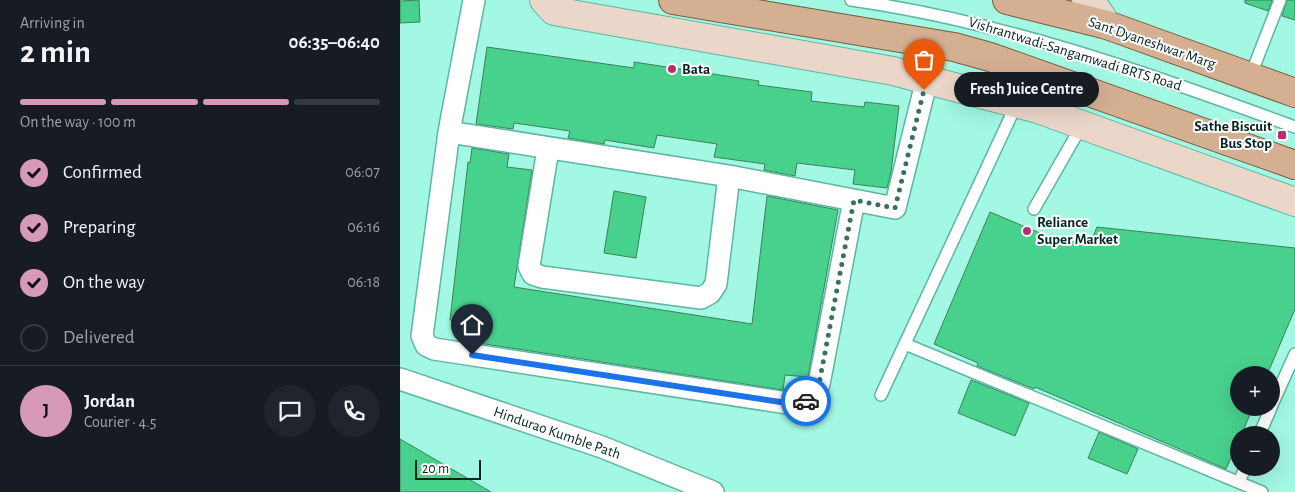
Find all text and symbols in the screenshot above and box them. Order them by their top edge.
street label: Vishrantwadi-Sangamwadi BRTS Road [967,14,1184,94]
street label: Sant Dyaneshwar Marg [1086,14,1218,72]
text: Arriving in [20,15,85,31]
text: 06:35–06:40 [289,33,380,52]
text: 2 min [20,36,91,68]
pin [903,39,945,90]
icon: bag [910,46,938,74]
place label: Bata [682,62,710,77]
marker: Bata [666,63,678,75]
callout: Fresh Juice Centre [954,72,1099,108]
text: Fresh Juice Centre [970,81,1083,97]
text: On the way · 100 m [20,114,136,130]
place label: Sathe Biscuit Bus Stop [1194,119,1272,151]
marker: Sathe Biscuit Bus Stop [1276,129,1288,141]
icon: check [20,159,48,187]
text: Confirmed [63,163,142,182]
text: 06:07 [345,164,380,180]
icon: check [20,214,48,242]
place label: Reliance Super Market [1037,215,1118,247]
text: Preparing [63,218,136,237]
text: 06:16 [347,219,380,235]
marker: Reliance Super Market [1021,225,1033,237]
icon: check [20,269,48,297]
text: On the way [63,273,145,292]
text: 06:18 [347,274,380,290]
pin [451,304,493,355]
icon: home [458,311,486,339]
text: Delivered [63,328,135,347]
map controls [1230,366,1280,476]
button: + [1230,366,1280,416]
courier [781,376,831,426]
button: chat [264,385,316,437]
button: phone [328,385,380,437]
icon: car [792,387,820,415]
text: Jordan [84,392,135,411]
text: J [43,401,49,420]
street label: Hindurao Kumble Path [491,404,623,462]
text: Courier · 4.5 [84,414,156,430]
button: − [1230,426,1280,476]
scale bar [415,457,481,480]
text: 20 m [422,462,449,476]

